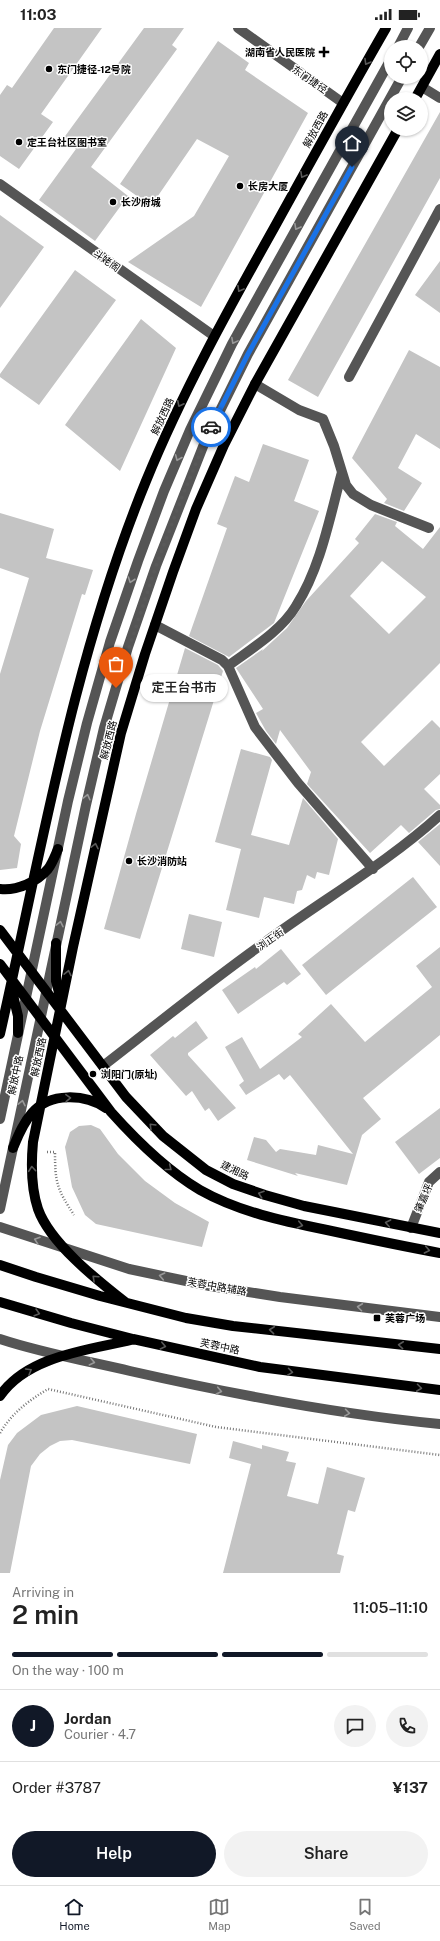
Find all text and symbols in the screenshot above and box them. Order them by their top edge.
text: 11:03 [20,6,56,23]
map controls [384,40,428,136]
button: locate [384,40,428,84]
place label: 湖南省人民医院 [245,46,315,58]
marker: 湖南省人民医院 [318,46,330,58]
one-way arrow [364,58,371,65]
place label: 东门捷径-12号院 [57,63,131,75]
street label: 东门捷径 [290,63,330,95]
marker: 东门捷径-12号院 [44,64,54,74]
button: layers [384,92,428,136]
street label: 解放西路 [300,109,330,149]
pin [335,126,369,167]
icon: home [341,132,363,154]
place label: 定王台社区图书室 [27,136,107,148]
marker: 定王台社区图书室 [14,137,24,147]
one-way arrow [301,171,308,179]
place label: 长房大厦 [248,180,288,192]
marker: 长房大厦 [235,181,245,191]
place label: 长沙府城 [121,196,161,208]
marker: 长沙府城 [108,197,118,207]
one-way arrow [294,223,302,231]
street label: 斗姥阁 [91,246,123,274]
one-way arrow [237,285,245,292]
one-way arrow [231,337,239,344]
street label: 解放西路 [148,395,176,437]
one-way arrow [178,400,185,408]
courier [191,407,231,447]
icon: car [200,416,222,438]
one-way arrow [174,455,182,462]
one-way arrow [128,576,136,583]
pin [99,647,133,688]
icon: bag [105,653,127,675]
callout: 定王台书市 [140,674,228,702]
text: 定王台书市 [151,680,217,695]
street label: 解放西路 [97,719,119,761]
one-way arrow [83,793,91,800]
one-way arrow [91,843,99,849]
place label: 长沙消防站 [137,855,187,867]
marker: 长沙消防站 [124,856,134,866]
one-way arrow [56,921,64,927]
street label: 浏正街 [254,925,286,953]
one-way arrow [63,970,71,976]
street label: 解放西路 [28,1036,48,1078]
street label: 解放中路 [5,1054,25,1096]
place label: 浏阳门(原址) [101,1068,158,1080]
marker: 浏阳门(原址) [88,1069,98,1079]
one-way arrow [65,1094,71,1102]
one-way arrow [18,1099,26,1106]
one-way arrow [149,1123,157,1131]
street label: 建湘路 [219,1158,251,1182]
one-way arrow [164,1164,172,1171]
one-way arrow [28,1166,37,1172]
street label: 肇嘉坪 [412,1182,434,1214]
one-way arrow [258,1190,265,1199]
one-way arrow [297,1220,303,1228]
one-way arrow [385,1220,391,1228]
one-way arrow [34,1236,41,1245]
one-way arrow [424,1246,430,1254]
one-way arrow [159,1272,165,1281]
one-way arrow [92,1275,100,1282]
street label: 芙蓉中路辅路 [186,1275,248,1297]
one-way arrow [357,1303,363,1312]
one-way arrow [34,1308,41,1317]
place label: 芙蓉广场 [385,1312,425,1324]
marker: 芙蓉广场 [372,1313,382,1323]
one-way arrow [269,1326,275,1335]
street label: 芙蓉中路 [199,1336,241,1356]
one-way arrow [160,1341,166,1349]
one-way arrow [398,1341,404,1350]
one-way arrow [89,1358,95,1366]
one-way arrow [287,1367,294,1376]
one-way arrow [25,1368,32,1376]
one-way arrow [416,1383,422,1392]
one-way arrow [216,1386,222,1394]
one-way arrow [344,1408,350,1417]
text: Arriving in [12,1585,74,1600]
text: 2 min [12,1599,79,1630]
text: 11:05–11:10 [353,1599,428,1616]
text: On the way · 100 m [12,1663,124,1678]
button: chat [334,1705,376,1747]
button: phone [386,1705,428,1747]
text: Jordan [64,1710,111,1727]
text: J [30,1717,36,1734]
text: Courier · 4.7 [64,1727,136,1742]
text: Order #3787 [12,1779,101,1796]
text: ¥137 [393,1779,428,1796]
button: Help [12,1831,216,1877]
button: Share [224,1831,428,1877]
tab: Home [59,1896,90,1932]
tab: Map [208,1896,231,1932]
tab: Saved [349,1896,381,1932]

